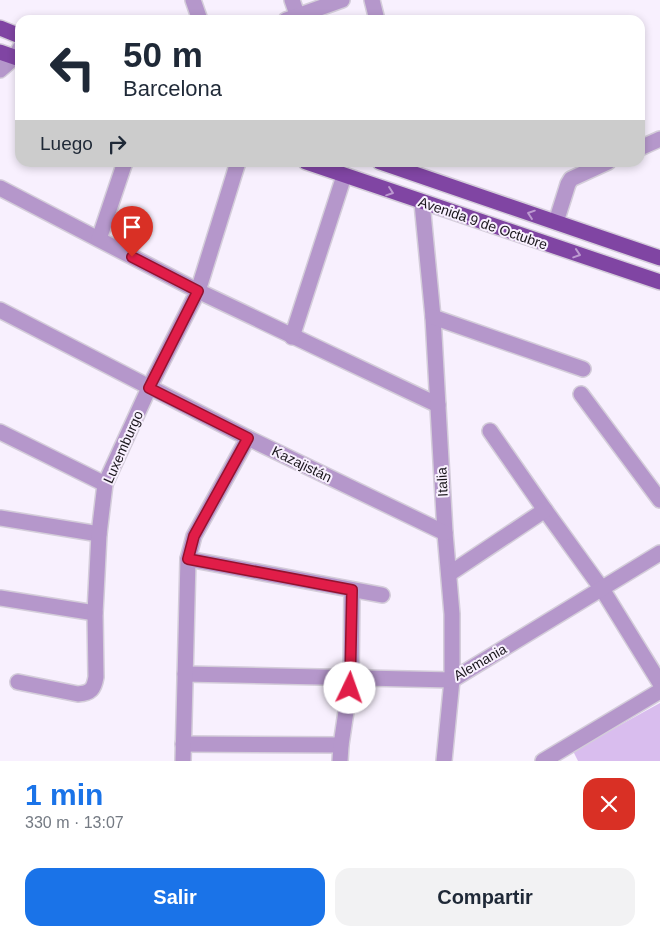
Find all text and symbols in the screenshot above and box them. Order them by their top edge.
icon: left [40,35,105,100]
text: 50 m [123,35,203,74]
text: Barcelona [123,76,222,101]
icon: right [103,130,131,158]
text: Luego [40,133,93,154]
one-way arrow [385,186,394,196]
street label: Avenida 9 de Octubre [416,193,550,253]
pin [111,206,153,257]
one-way arrow [527,209,536,219]
icon: arrive [118,213,146,241]
one-way arrow [573,249,581,259]
street label: Luxemburgo [100,408,146,486]
street label: Kazajistán [269,443,335,485]
street label: Italia [433,467,451,497]
street label: Alemania [451,640,509,684]
position arrow [323,661,375,713]
text: 1 min [25,778,103,811]
button: close [583,778,635,830]
text: 330 m · 13:07 [25,814,124,831]
button: Salir [25,868,325,926]
button: Compartir [335,868,635,926]

